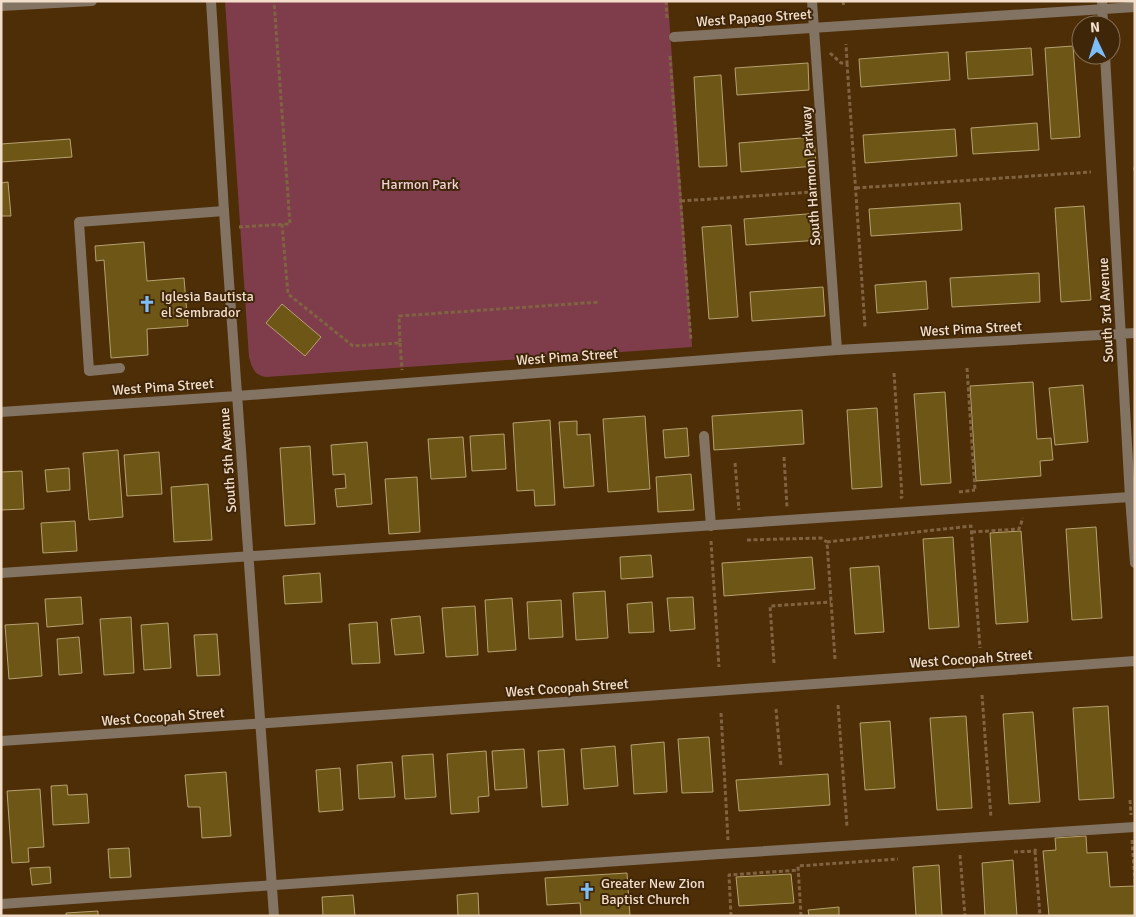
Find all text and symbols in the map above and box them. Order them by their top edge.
street label: West Papago Street [696,5,812,31]
north arrow [1071,15,1121,65]
text: N [1090,19,1101,36]
street label: South Harmon Parkway [798,105,824,246]
park label: Harmon Park [381,176,459,193]
street label: South 3rd Avenue [1095,257,1117,363]
place label: Iglesia Bautista el Sembrador [161,288,254,321]
church icon: Iglesia Bautista el Sembrador [137,294,157,314]
street label: West Pima Street [920,318,1022,340]
street label: West Pima Street [516,345,619,369]
street label: West Pima Street [112,375,215,399]
street label: South 5th Avenue [216,407,240,513]
street label: West Cocopah Street [909,646,1033,672]
street label: West Cocopah Street [505,675,629,701]
street label: West Cocopah Street [101,704,225,730]
place label: Greater New Zion Baptist Church [601,875,705,908]
church icon: Greater New Zion Baptist Church [577,881,597,901]

